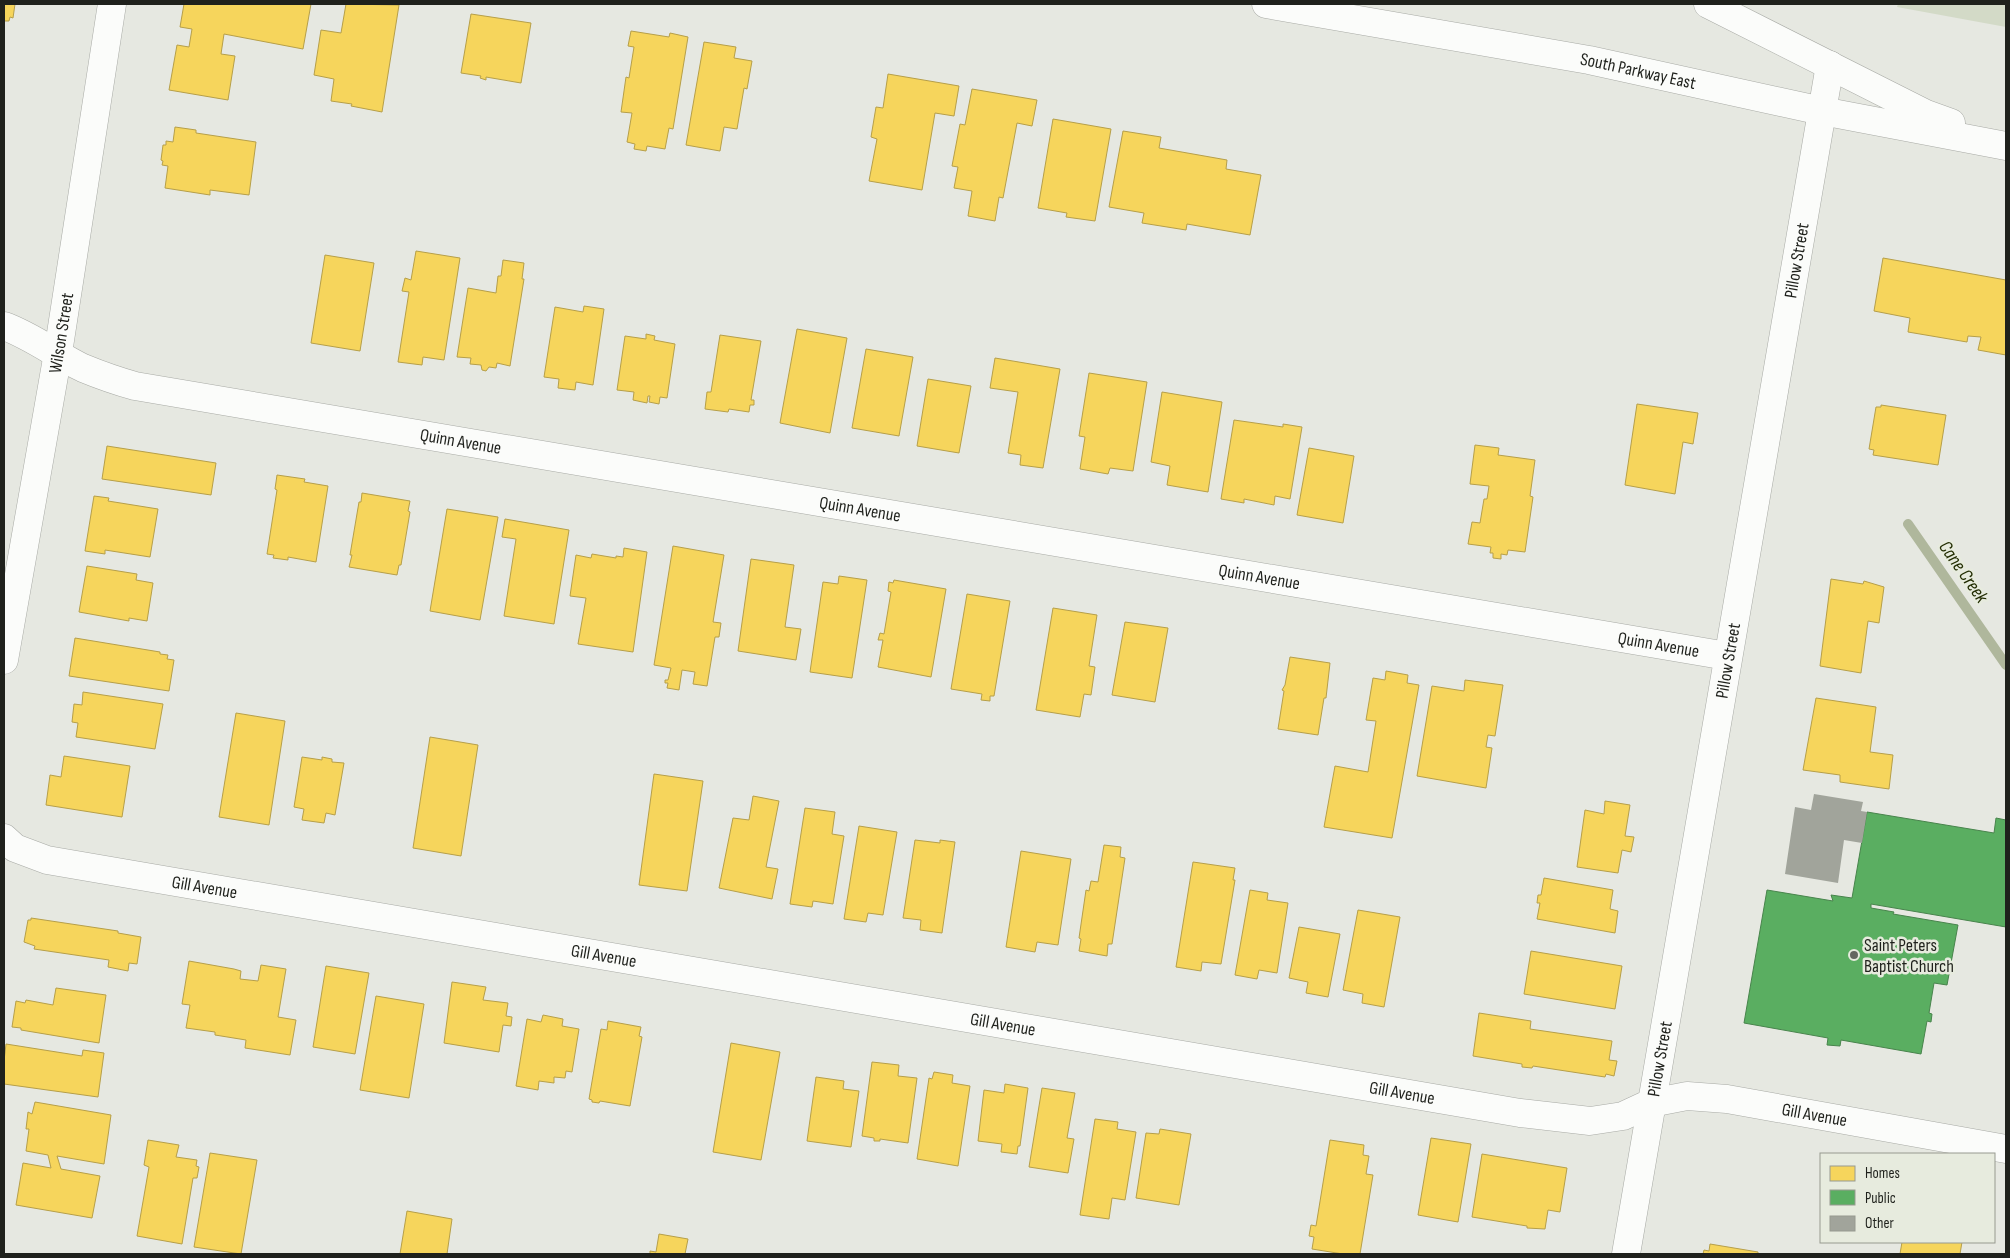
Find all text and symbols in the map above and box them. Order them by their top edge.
street label: South Parkway East [1579,48,1698,94]
street label: Pillow Street [1780,221,1813,300]
street label: Wilson Street [44,291,78,375]
street label: Quinn Avenue [418,424,503,458]
street label: Quinn Avenue [818,492,902,526]
water label: Cane Creek [1933,536,1993,608]
street label: Quinn Avenue [1217,559,1302,594]
street label: Pillow Street [1711,621,1745,700]
street label: Quinn Avenue [1616,627,1701,662]
street label: Gill Avenue [170,871,239,903]
place label: Saint Peters Baptist Church [1864,935,1954,977]
street label: Gill Avenue [569,940,638,972]
marker: Saint Peters Baptist Church [1848,949,1860,961]
street label: Gill Avenue [969,1008,1037,1040]
street label: Pillow Street [1643,1019,1676,1098]
street label: Gill Avenue [1368,1077,1436,1109]
street label: Gill Avenue [1780,1099,1849,1131]
legend [1820,1153,1995,1243]
text: Homes [1865,1164,1900,1183]
text: Public [1865,1189,1896,1208]
text: Other [1865,1214,1894,1233]

